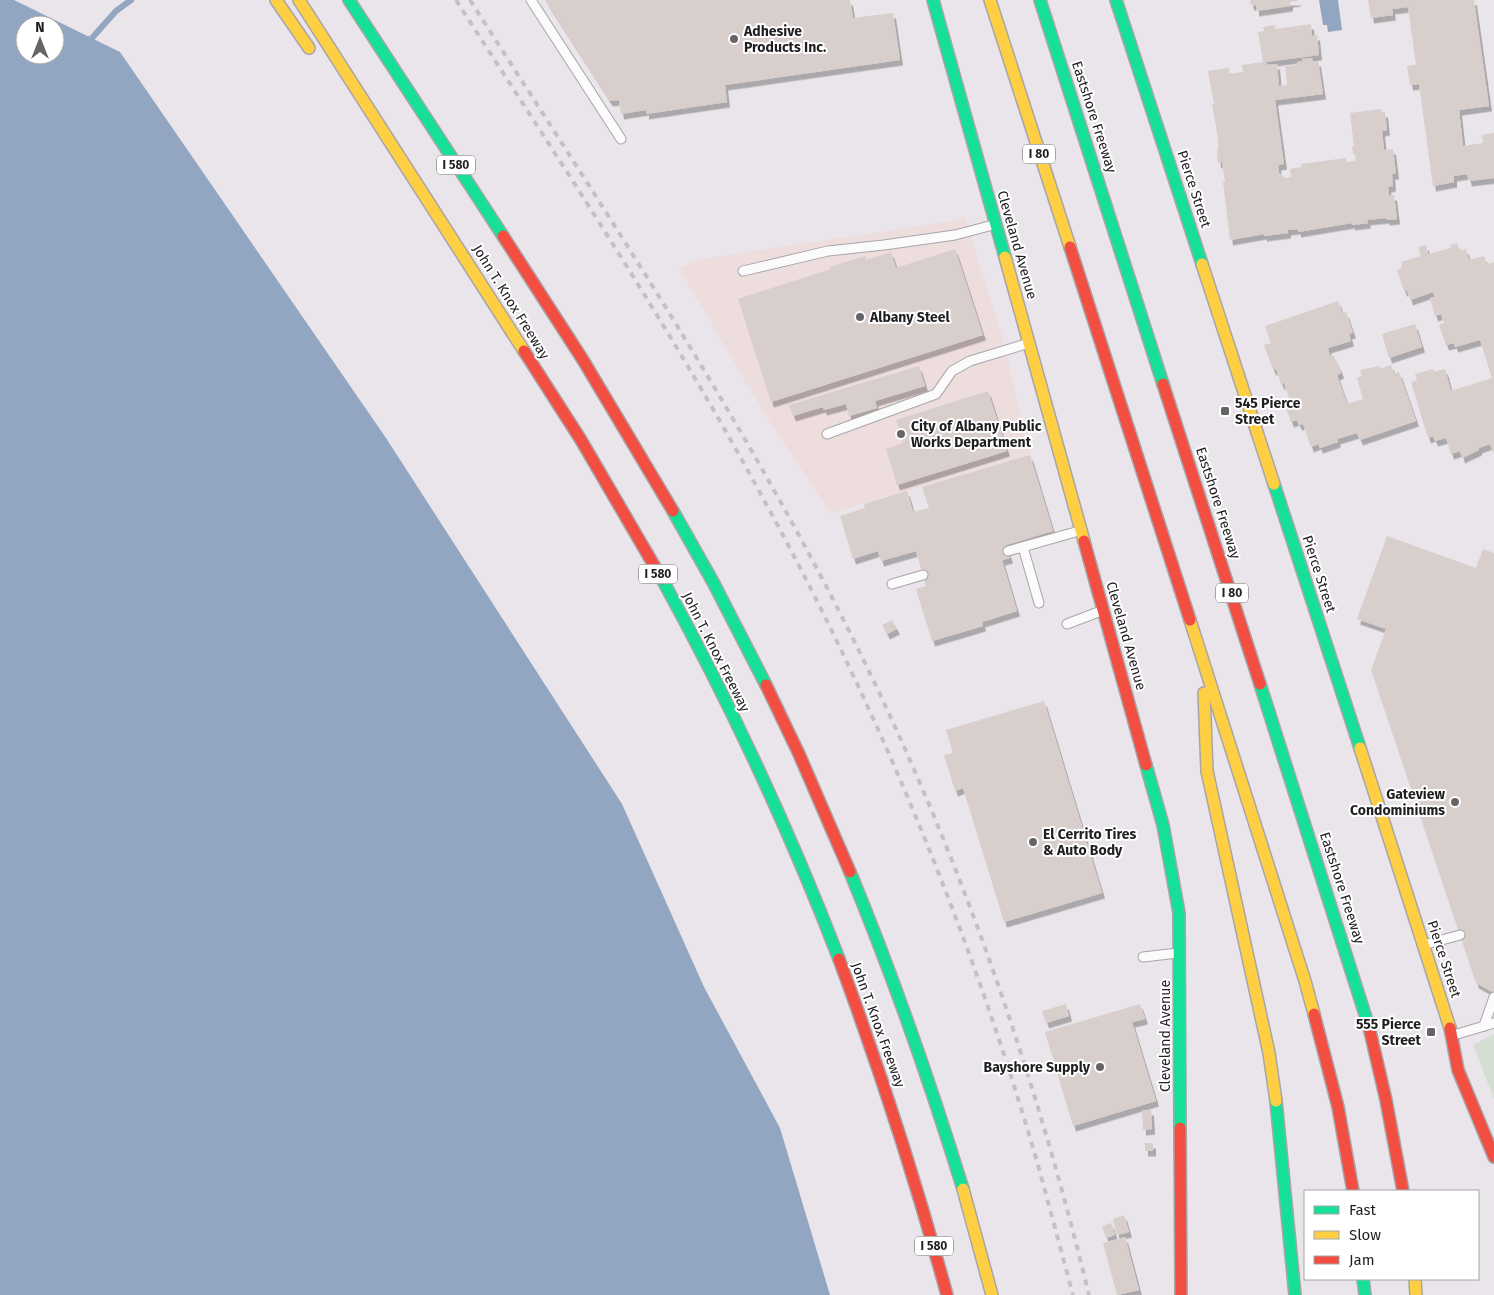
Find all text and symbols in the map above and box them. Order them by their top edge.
north arrow [15,15,65,65]
text: N [35,19,45,36]
place label: Adhesive Products Inc. [743,23,826,56]
marker: Adhesive Products Inc. [728,33,740,45]
street label: Eastshore Freeway [1068,59,1120,175]
road number: I 80 [1023,144,1055,164]
street label: Pierce Street [1173,148,1215,231]
road number: I 580 [437,156,475,174]
street label: Cleveland Avenue [993,189,1041,301]
street label: John T. Knox Freeway [469,242,553,362]
place label: Albany Steel [869,309,950,326]
marker: Albany Steel [854,311,866,323]
place label: 545 Pierce Street [1235,395,1301,428]
marker: 545 Pierce Street [1219,405,1231,417]
place label: City of Albany Public Works Department [911,418,1042,451]
marker: City of Albany Public Works Department [895,428,907,440]
street label: Eastshore Freeway [1192,445,1244,561]
street label: Pierce Street [1298,533,1340,616]
road number: I 580 [639,564,677,584]
street label: Cleveland Avenue [1102,580,1150,692]
road number: I 80 [1216,584,1248,602]
street label: John T. Knox Freeway [679,589,754,715]
place label: Gateview Condominiums [1350,786,1445,819]
marker: Gateview Condominiums [1449,796,1461,808]
place label: El Cerrito Tires & Auto Body [1043,826,1136,859]
street label: Eastshore Freeway [1316,830,1368,946]
marker: El Cerrito Tires & Auto Body [1027,836,1039,848]
street label: Pierce Street [1423,918,1465,1001]
street label: John T. Knox Freeway [847,960,909,1090]
street label: Cleveland Avenue [1157,980,1174,1092]
place label: 555 Pierce Street [1356,1016,1422,1049]
marker: 555 Pierce Street [1425,1026,1437,1038]
place label: Bayshore Supply [984,1059,1091,1076]
marker: Bayshore Supply [1094,1061,1106,1073]
legend [1304,1190,1479,1280]
text: Fast [1349,1201,1376,1219]
text: Slow [1349,1226,1381,1244]
road number: I 580 [915,1236,953,1256]
text: Jam [1349,1251,1375,1269]

